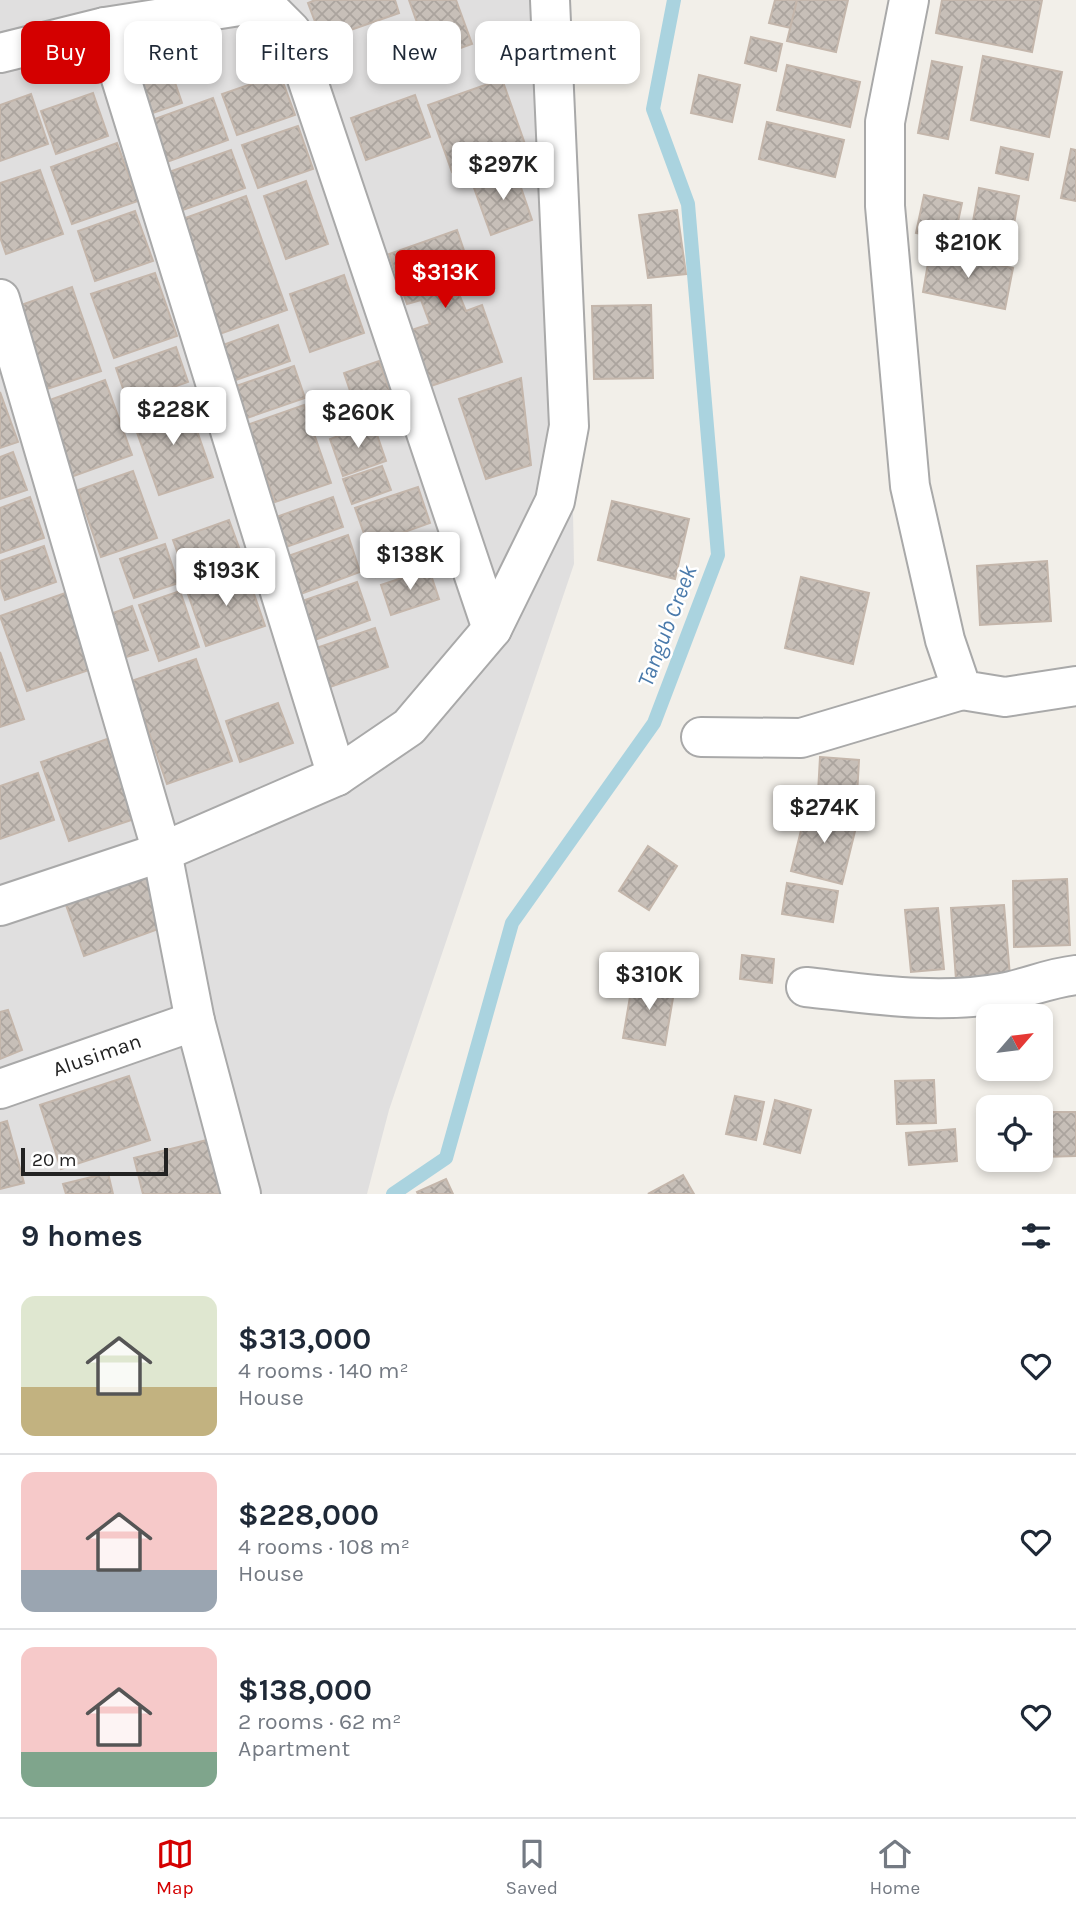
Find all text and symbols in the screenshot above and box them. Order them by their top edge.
chip: Buy [21,21,110,84]
chip: Rent [124,21,222,84]
chip: Filters [236,21,353,84]
chip: New [367,21,461,84]
chip: Apartment [475,21,640,84]
pin: $297K [454,142,552,202]
text: $297K [468,151,538,178]
pin: $210K [919,220,1017,280]
text: $210K [934,229,1002,256]
pin: $313K [396,250,494,310]
text: $313K [411,259,479,286]
pin: $228K [124,388,222,447]
pin: $260K [309,391,407,450]
text: $228K [136,396,210,423]
text: $260K [321,399,395,426]
pin: $138K [361,532,459,592]
text: $138K [376,541,444,568]
pin: $193K [177,548,275,608]
text: $193K [192,557,260,584]
water label: Tangub Creek [632,561,703,690]
pin: $274K [775,786,873,845]
text: $274K [789,794,859,821]
pin: $310K [600,953,698,1012]
text: $310K [615,961,683,988]
north arrow [976,1004,1054,1082]
map controls [976,1004,1053,1172]
street label: Alusiman [50,1029,144,1081]
button: locate [976,1095,1053,1172]
scale bar [21,1145,168,1177]
text: 20 m [32,1149,77,1171]
icon: filters [1017,1217,1055,1255]
text: 9 homes [21,1218,143,1254]
text: $313,000 [238,1321,371,1357]
icon: home [77,1324,161,1408]
icon: heart [1017,1347,1055,1385]
text: 4 rooms · 140 m² [238,1357,409,1384]
text: House [238,1384,304,1411]
text: $228,000 [238,1497,379,1533]
icon: home [77,1500,161,1584]
icon: heart [1017,1523,1055,1561]
text: 4 rooms · 108 m² [238,1533,410,1560]
text: House [238,1560,304,1587]
text: $138,000 [238,1672,372,1708]
icon: home [77,1675,161,1759]
icon: heart [1017,1698,1055,1736]
text: 2 rooms · 62 m² [238,1708,402,1735]
text: Apartment [238,1735,350,1762]
tab: Map [156,1835,194,1899]
tab: Saved [505,1835,558,1899]
tab: Home [870,1835,920,1899]

